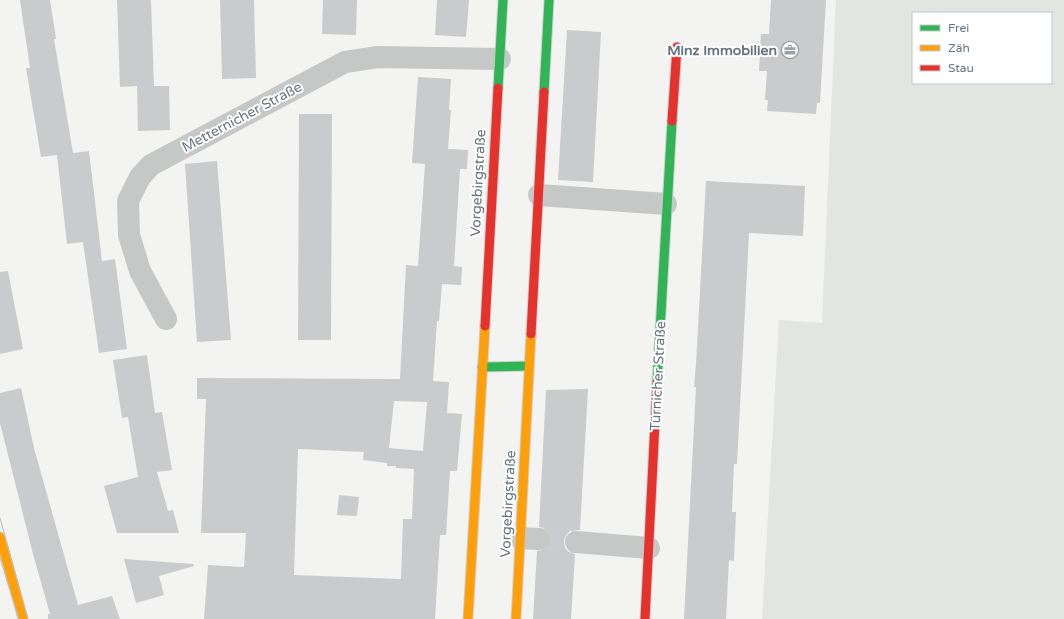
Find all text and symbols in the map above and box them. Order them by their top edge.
legend [912,12,1052,84]
text: Frei [948,21,969,35]
office icon: Minz Immobilien [780,40,800,60]
text: Zäh [948,41,970,55]
place label: Minz Immobilien [667,42,777,59]
text: Stau [948,61,974,75]
street label: Metternicher Straße [179,78,305,156]
street label: Vorgebirgstraße [467,129,489,237]
street label: Türnicher Straße [647,321,669,431]
street label: Vorgebirgstraße [497,450,519,558]

